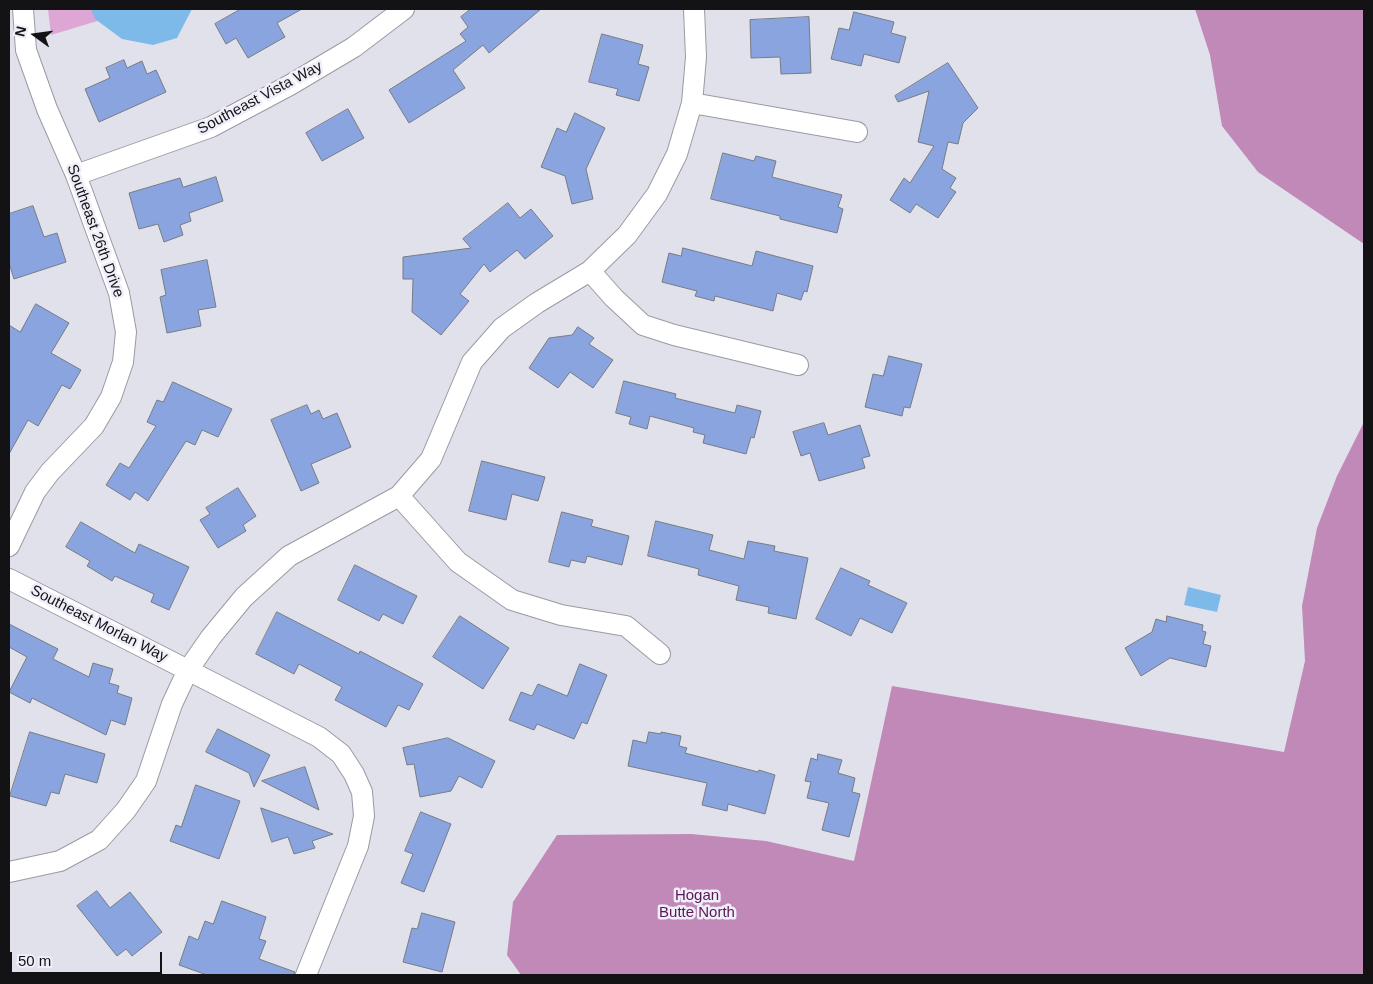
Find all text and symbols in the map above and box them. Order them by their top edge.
north arrow [10,10,60,60]
text: N [11,25,29,38]
street label: Southeast Vista Way [195,58,325,138]
street label: Southeast 26th Drive [63,162,127,300]
street label: Southeast Morlan Way [28,582,170,666]
park label: Hogan Butte North [659,887,735,922]
scale bar [12,942,165,974]
text: 50 m [18,952,51,969]

